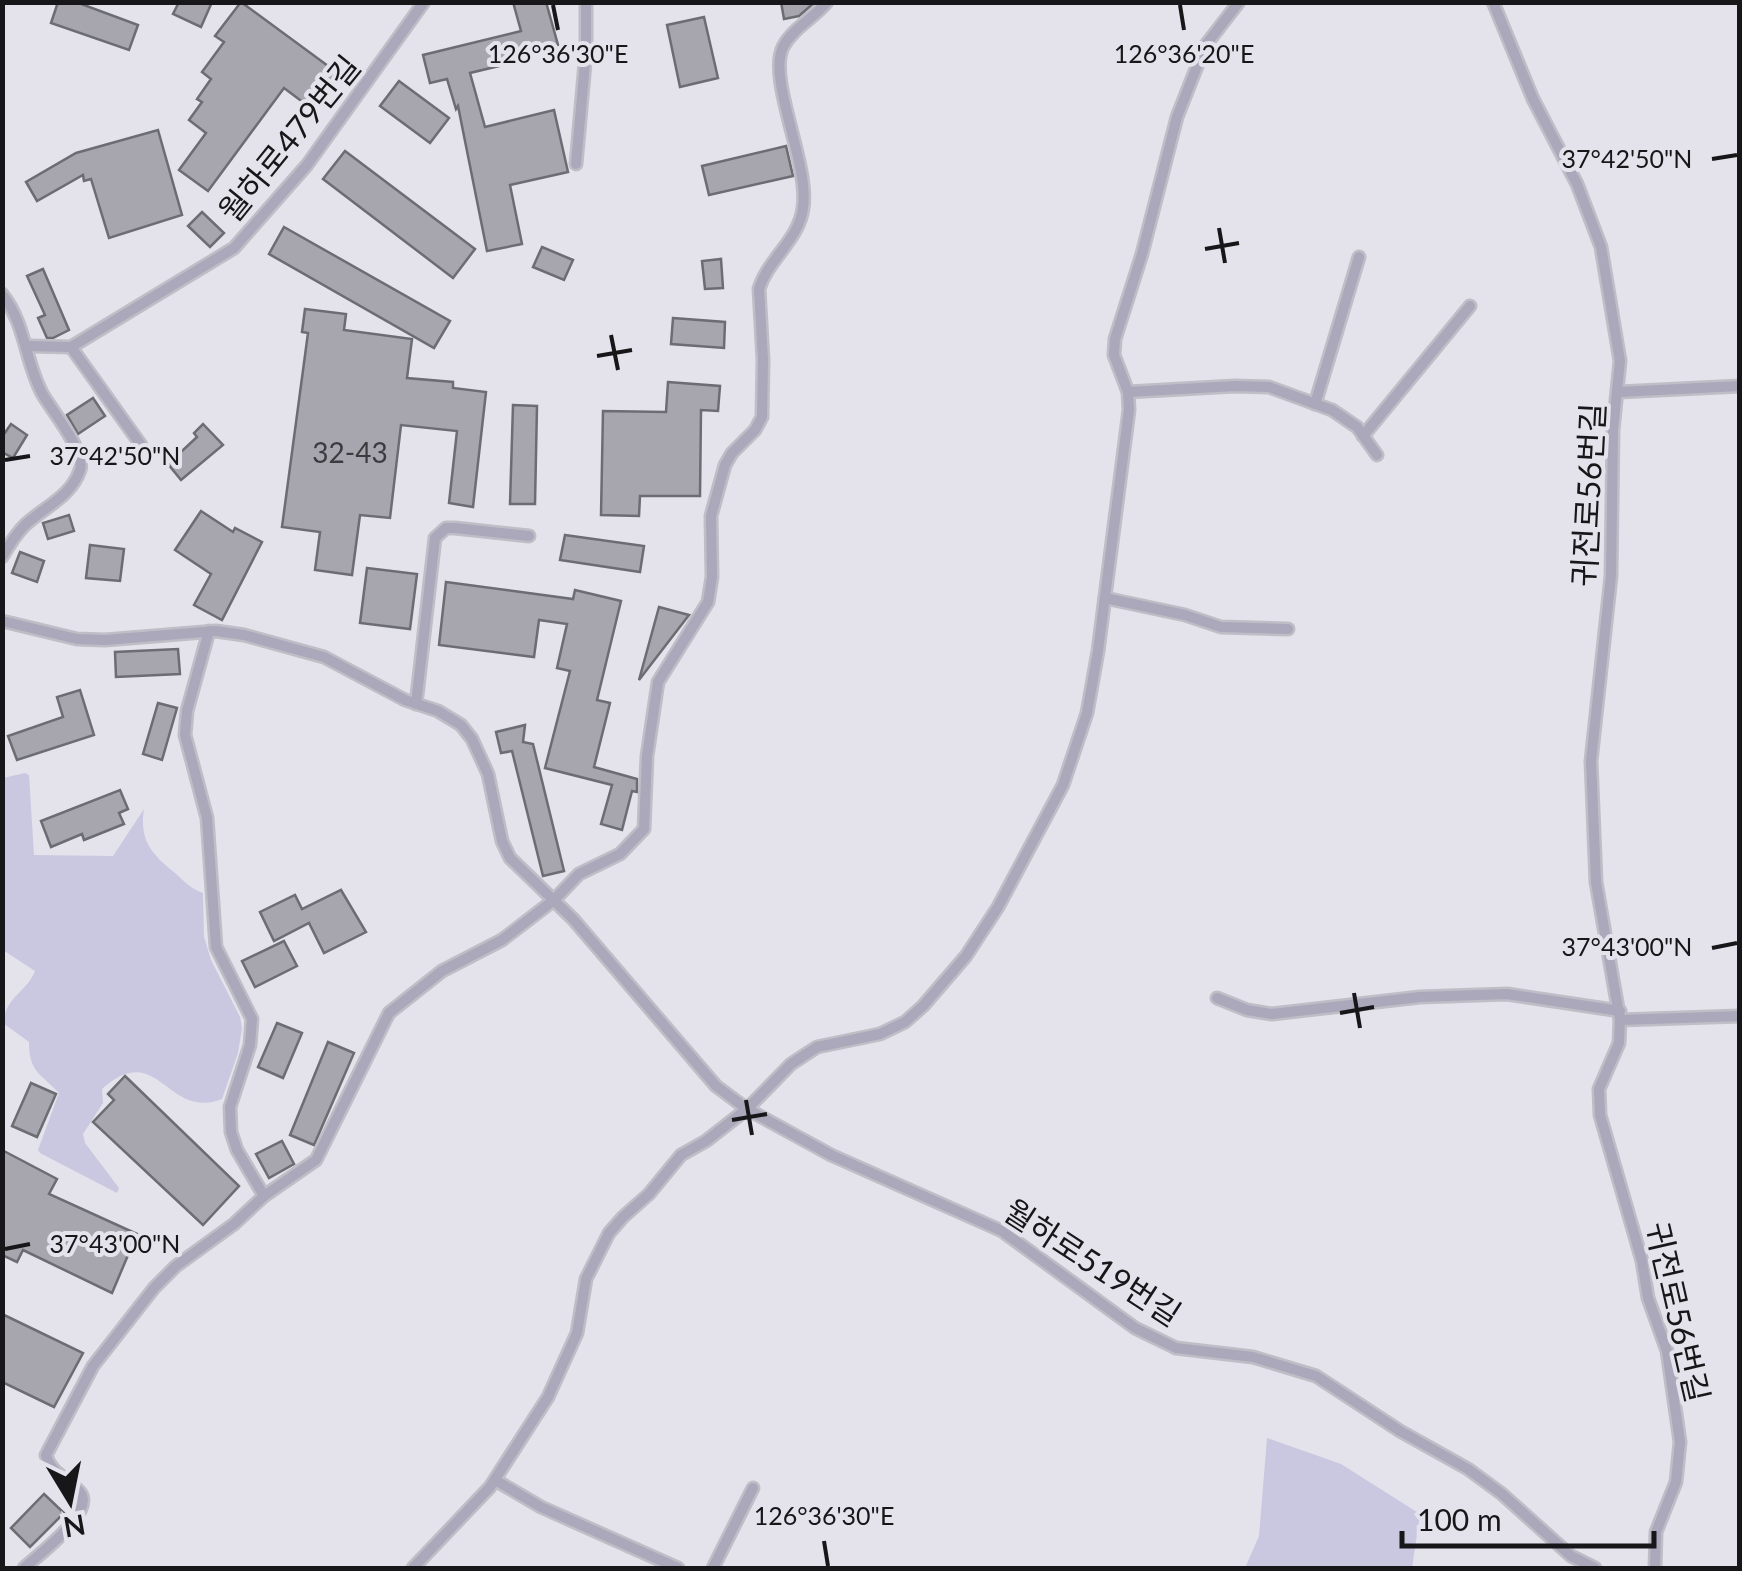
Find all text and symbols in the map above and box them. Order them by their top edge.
text: 126°36'30"E [488,38,628,68]
text: 126°36'20"E [1114,38,1254,68]
street label: 월하로479번길 [210,47,368,229]
text: 37°42'50"N [1562,143,1692,173]
street label: 귀전로56번길 [1563,402,1612,588]
house number: 32-43 [312,435,388,469]
text: 37°42'50"N [50,440,180,470]
text: 37°43'00"N [1562,931,1692,961]
street label: 월하로519번길 [997,1190,1189,1333]
street label: 귀전로56번길 [1639,1217,1718,1406]
text: 37°43'00"N [50,1228,180,1258]
north arrow [20,1451,120,1551]
scale bar [1402,1486,1654,1548]
text: 126°36'30"E [754,1500,894,1530]
text: 100 m [1417,1501,1502,1537]
text: N [61,1508,88,1545]

